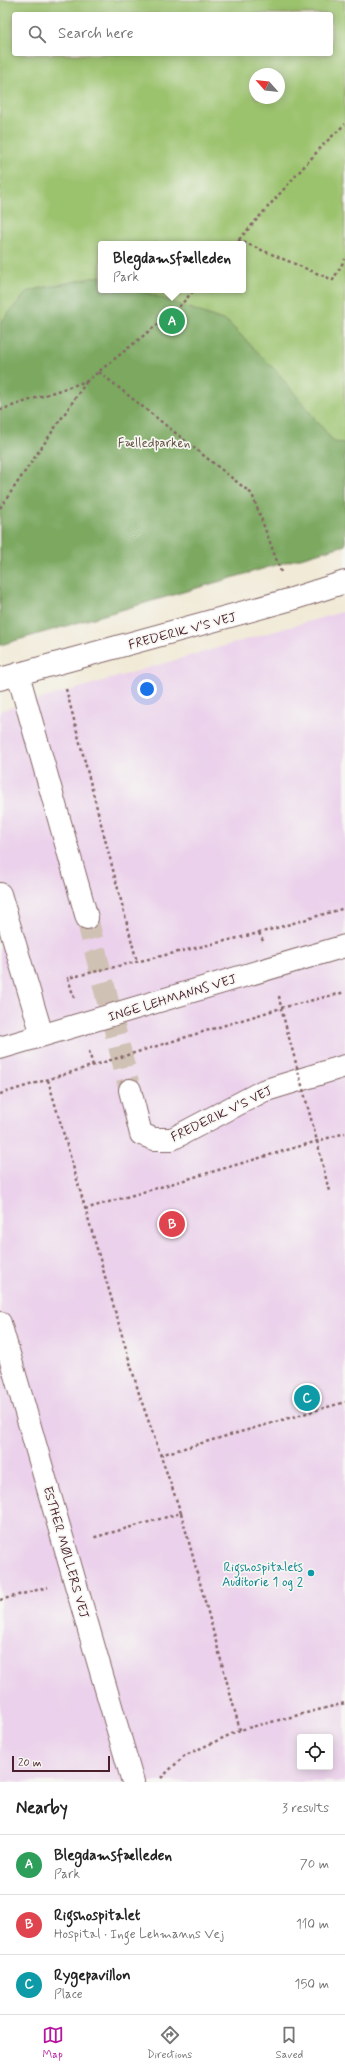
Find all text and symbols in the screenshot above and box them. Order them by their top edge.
search box [12,12,333,56]
icon: search [26,23,48,45]
text: Search here [58,24,134,44]
north arrow [249,68,285,104]
popup [98,241,246,293]
text: Blegdamsfælleden [113,249,231,269]
text: Park [113,269,139,286]
pin: A [159,306,185,336]
park label: Fælledparken [118,435,190,452]
street label: FREDERIK V'S VEJ [127,609,238,654]
your location [137,679,157,699]
street label: INGE LEHMANNS VEJ [106,971,239,1026]
street label: FREDERIK V'S VEJ [168,1082,275,1146]
pin: B [159,1209,185,1239]
pin: C [294,1383,320,1413]
street label: ESTHER MØLLERS VEJ [39,1484,93,1620]
place label: Rigshospitalets Auditorie 1 og 2 [222,1559,304,1591]
marker: Rigshospitalets Auditorie 1 og 2 [306,1568,316,1578]
map controls [297,1734,333,1770]
button: locate [297,1734,333,1770]
scale bar [12,1754,110,1773]
text: 20 m [18,1756,41,1770]
text: Nearby [16,1797,68,1819]
text: 3 results [282,1800,329,1817]
text: Blegdamsfælleden [54,1846,172,1866]
text: A [25,1856,33,1873]
text: 70 m [300,1856,329,1873]
text: Park [54,1866,80,1883]
text: Rigshospitalet [54,1906,140,1926]
text: B [25,1916,33,1933]
text: 110 m [296,1916,329,1933]
text: Hospital · Inge Lehmanns Vej [54,1926,224,1943]
text: Rygepavillon [54,1966,131,1986]
text: C [24,1976,34,1993]
text: 150 m [295,1976,329,1993]
text: Place [54,1986,83,2003]
tab: Map [42,2024,64,2062]
tab: Directions [147,2024,192,2062]
tab: Saved [276,2024,303,2062]

